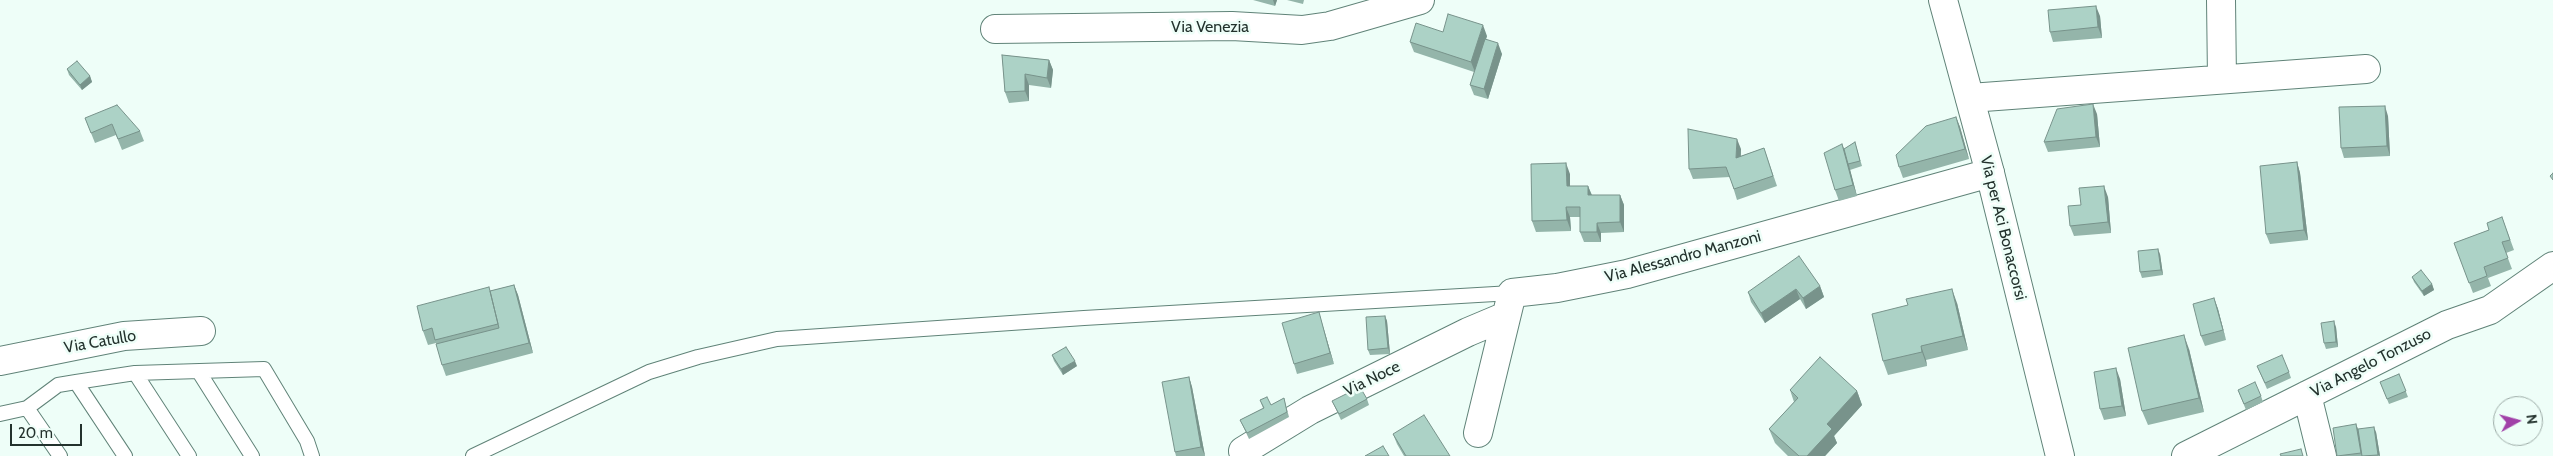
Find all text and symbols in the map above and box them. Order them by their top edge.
street label: Via Venezia [1171,17,1249,37]
street label: Via per Aci Bonaccorsi [1976,154,2030,302]
street label: Via Alessandro Manzoni [1603,227,1763,287]
street label: Via Angelo Tonzuso [2308,324,2434,402]
street label: Via Catullo [63,326,137,358]
street label: Via Noce [1341,357,1403,401]
north arrow [2493,396,2543,446]
text: N [2522,413,2541,425]
scale bar [12,414,85,446]
text: 20 m [18,424,53,442]

